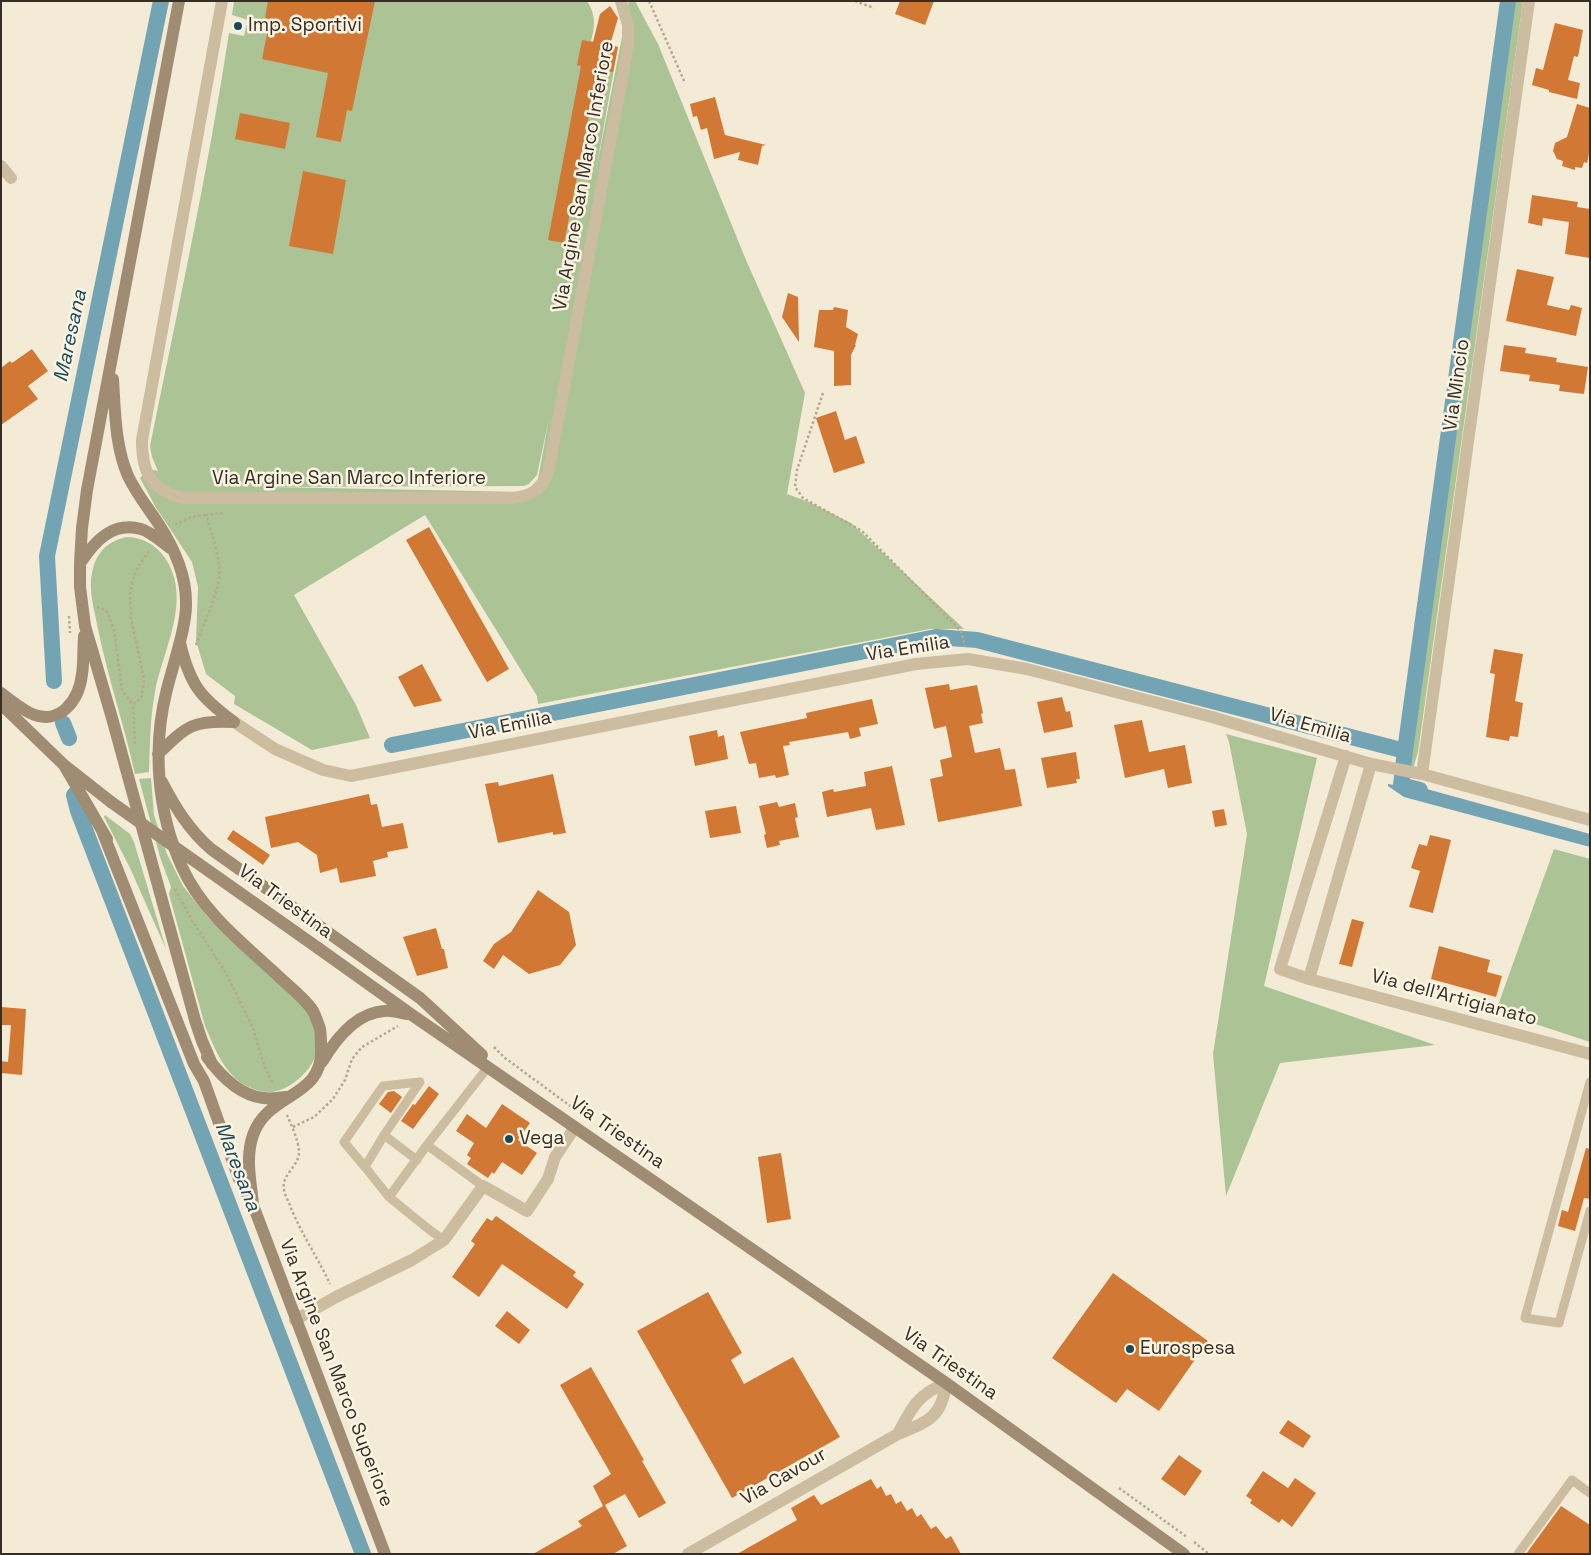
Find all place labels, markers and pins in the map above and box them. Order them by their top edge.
place label: Imp. Sportivi [248,15,362,37]
marker: Imp. Sportivi [232,20,244,32]
place label: Vega [519,1128,564,1150]
marker: Vega [503,1133,515,1145]
place label: Eurospesa [1140,1338,1235,1360]
marker: Eurospesa [1124,1343,1136,1355]

